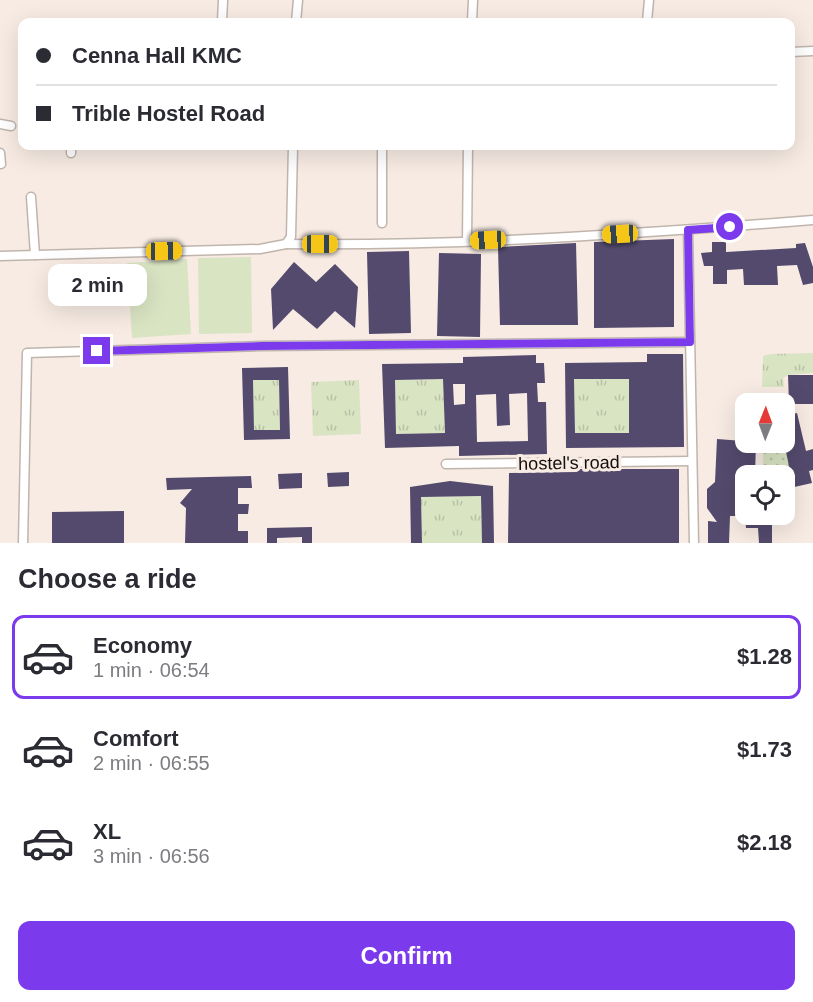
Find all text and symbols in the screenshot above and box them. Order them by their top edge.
text: Cenna Hall KMC [72,43,242,68]
text: Trible Hostel Road [72,101,265,126]
route start [716,213,743,240]
car [602,224,638,244]
car [470,230,506,250]
car [302,235,338,253]
car [146,242,182,260]
callout: 2 min [48,264,146,306]
text: 2 min [71,274,124,296]
route end [83,337,110,364]
north arrow [735,393,795,453]
map controls [735,393,795,525]
street label: hostel's road [518,452,620,474]
button: locate [735,465,795,525]
text: Choose a ride [18,564,197,594]
icon: car [21,630,75,684]
text: Economy [93,633,192,658]
text: $1.28 [737,644,792,669]
text: 1 min · 06:54 [93,659,210,681]
icon: car [21,723,75,777]
text: Comfort [93,726,179,751]
text: $1.73 [737,737,792,762]
text: 2 min · 06:55 [93,752,210,774]
icon: car [21,816,75,870]
text: XL [93,819,121,844]
text: $2.18 [737,830,792,855]
text: 3 min · 06:56 [93,845,210,867]
button: Confirm [18,921,795,990]

